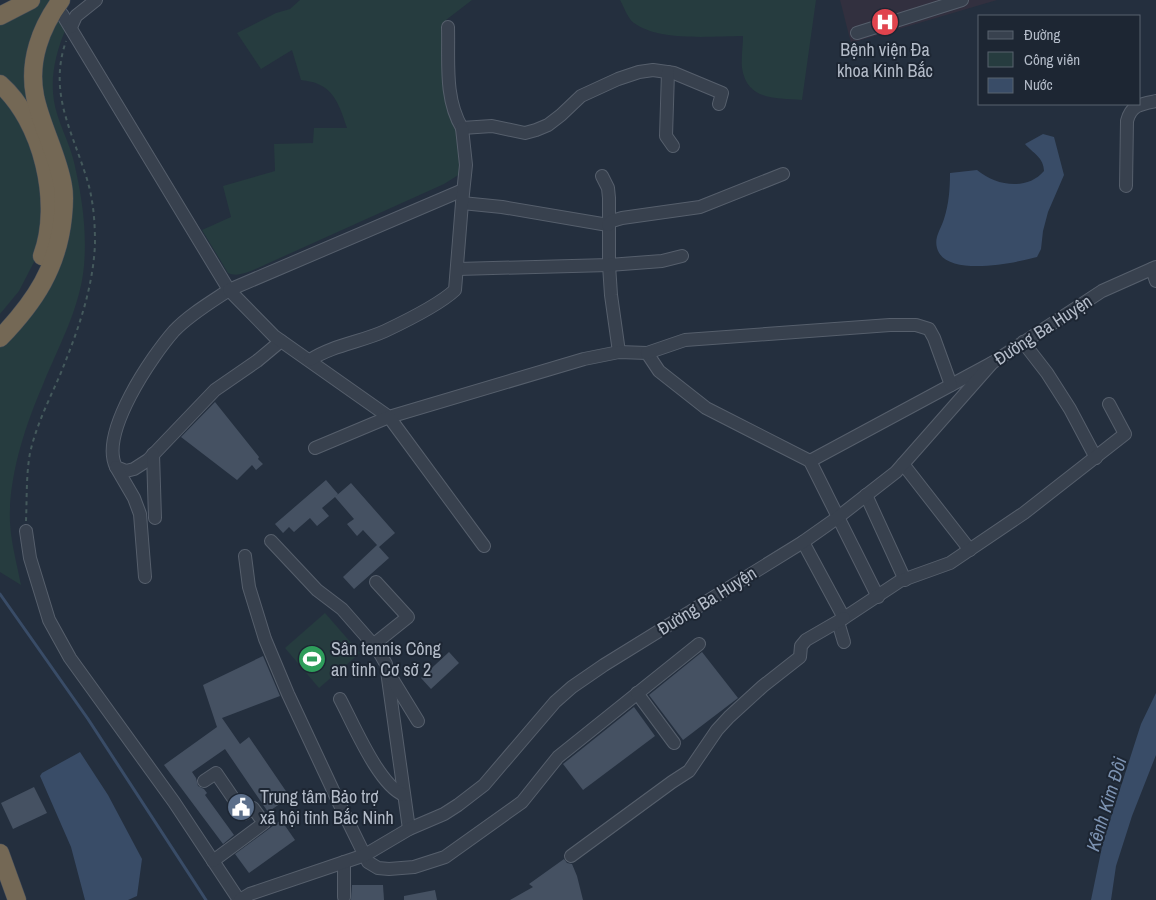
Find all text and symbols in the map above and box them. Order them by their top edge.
hospital icon: Bệnh viện Đa khoa Kinh Bắc [870,7,900,37]
legend [978,15,1141,105]
text: Đường [1024,24,1060,45]
place label: Bệnh viện Đa khoa Kinh Bắc [837,37,933,83]
text: Công viên [1024,49,1080,70]
text: Nước [1024,74,1053,95]
street label: Đường Ba Huyện [989,288,1097,371]
street label: Đường Ba Huyện [652,560,761,641]
place label: Sân tennis Công an tỉnh Cơ sở 2 [331,636,442,682]
sports icon: Sân tennis Công an tỉnh Cơ sở 2 [297,644,327,674]
water label: Kênh Kim Đôi [1079,753,1133,854]
place label: Trung tâm Bảo trợ xã hội tỉnh Bắc Ninh [260,784,394,830]
public building icon: Trung tâm Bảo trợ xã hội tỉnh Bắc Ninh [226,792,256,822]

